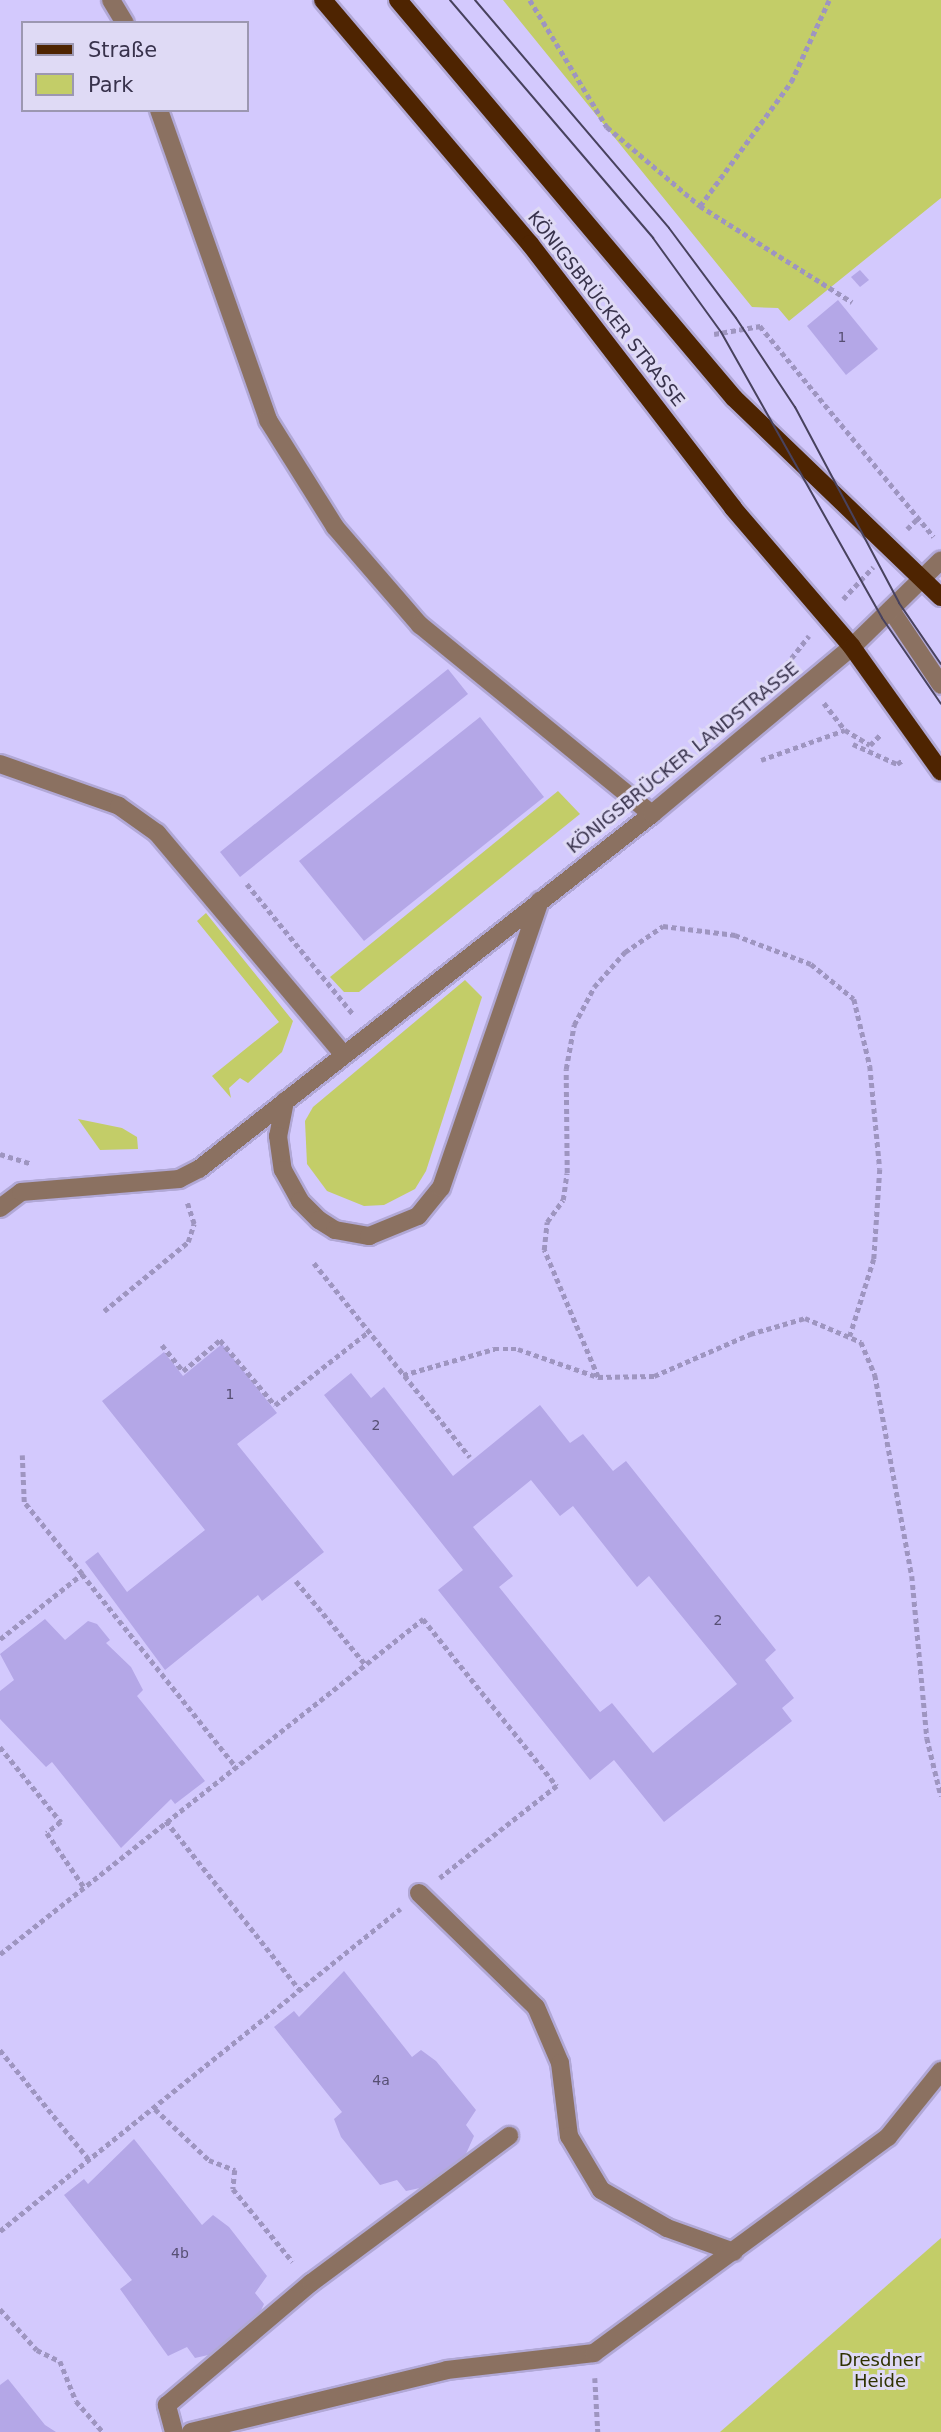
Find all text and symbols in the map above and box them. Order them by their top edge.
legend [21,21,248,112]
text: Straße [88,38,157,62]
text: Park [88,73,133,97]
street label: KÖNIGSBRÜCKER STRASSE [523,207,689,411]
house number: 1 [838,329,846,345]
street label: KÖNIGSBRÜCKER LANDSTRASSE [563,658,803,858]
house number: 1 [226,1386,234,1402]
house number: 2 [372,1417,380,1433]
house number: 2 [714,1612,722,1628]
house number: 4a [372,2072,390,2088]
house number: 4b [171,2245,189,2261]
park label: Dresdner Heide [839,2350,921,2392]

